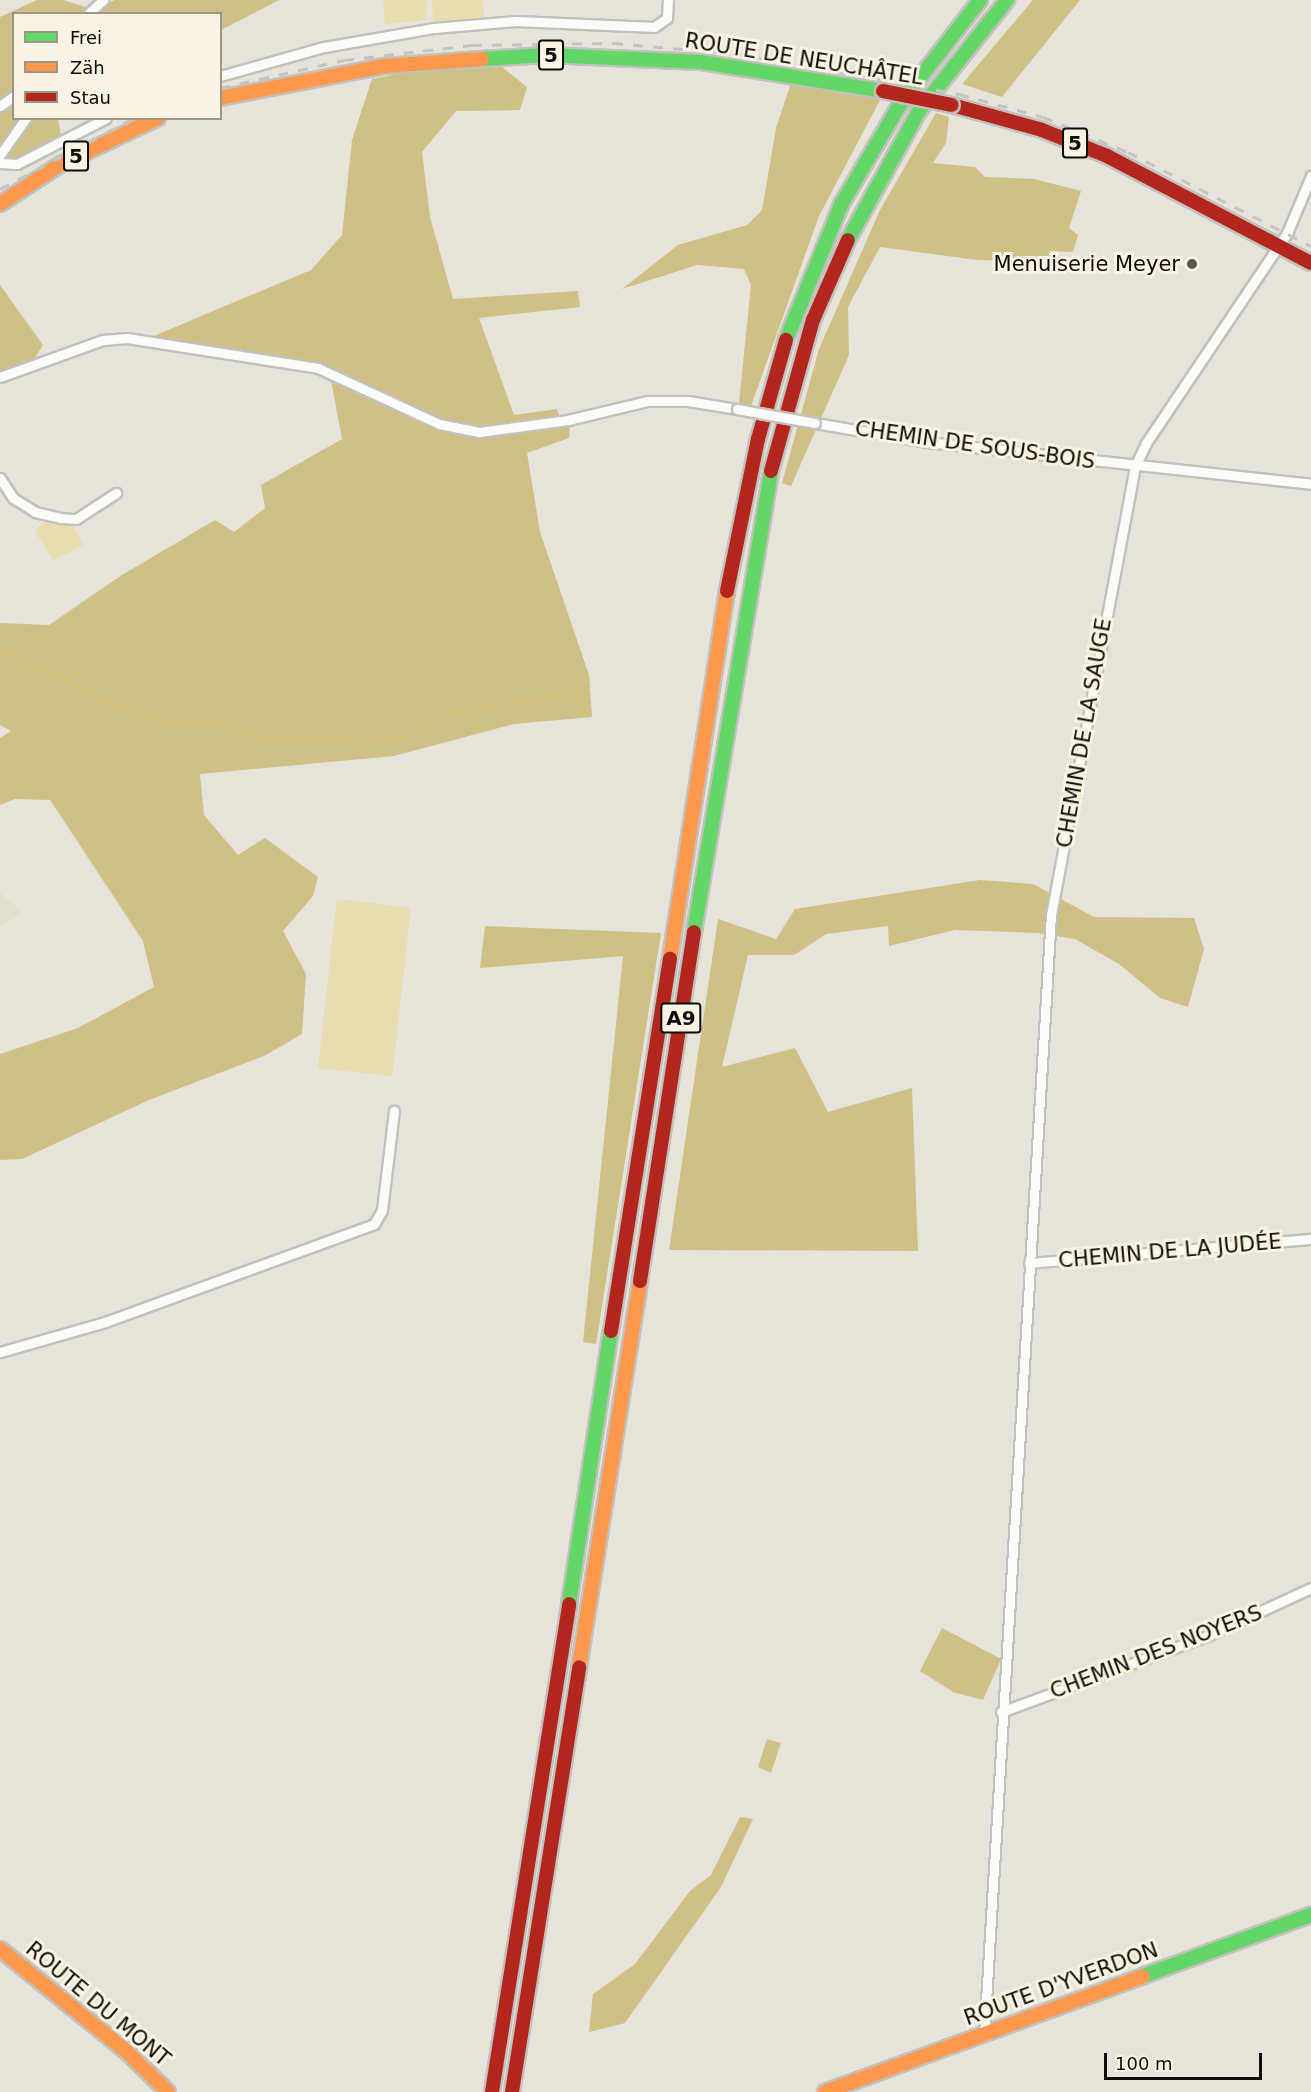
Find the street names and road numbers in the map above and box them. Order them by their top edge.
street label: ROUTE DE NEUCHÂTEL [683,28,925,90]
road number: 5 [538,38,564,72]
road number: 5 [1062,126,1088,160]
road number: 5 [62,139,90,173]
street label: CHEMIN DE SOUS-BOIS [853,416,1097,474]
street label: CHEMIN DE LA SAUGE [1051,616,1117,850]
road number: A9 [660,1001,702,1035]
street label: CHEMIN DE LA JUDÉE [1057,1229,1283,1273]
street label: CHEMIN DES NOYERS [1046,1600,1266,1704]
street label: ROUTE DU MONT [21,1936,175,2072]
street label: ROUTE D'YVERDON [961,1937,1161,2031]

